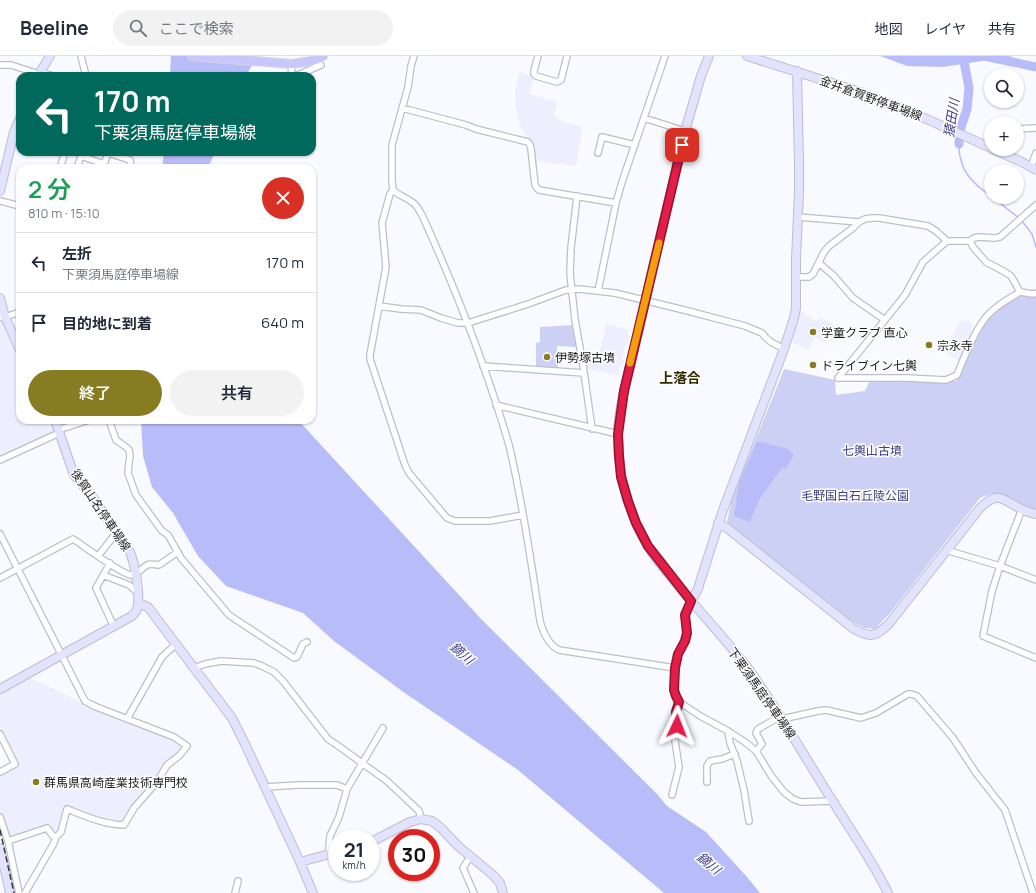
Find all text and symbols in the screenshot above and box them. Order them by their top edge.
search box [113,10,393,46]
text: Beeline [20,15,89,41]
icon: search [127,17,149,39]
text: ここで検索 [159,18,234,39]
text: 地図 [874,19,902,38]
text: レイヤ [924,19,966,38]
text: 共有 [988,19,1016,38]
map controls [984,68,1024,204]
button: search [984,68,1024,108]
street label: 金井倉賀野停車場線 [817,72,925,124]
text: 170 m [94,82,170,120]
icon: left [28,88,80,140]
water label: 猿田川 [939,95,963,139]
button: + [984,116,1024,156]
text: 下栗須馬庭停車場線 [94,120,256,144]
pin [665,128,699,162]
icon: arrive [671,134,693,156]
button: − [984,164,1024,204]
text: 2 分 [28,172,71,205]
button: close [262,177,304,219]
text: 810 m · 15:10 [28,204,100,222]
text: 左折 [62,243,92,264]
icon: left [28,252,50,274]
text: 170 m [266,252,304,273]
text: 下栗須馬庭停車場線 [62,265,179,283]
icon: arrive [28,312,50,334]
text: 640 m [261,312,304,333]
text: 目的地に到着 [62,313,152,334]
place label: 学童クラブ 直心 [821,324,907,341]
marker: 学童クラブ 直心 [808,327,818,337]
place label: 宗永寺 [937,337,973,354]
marker: 宗永寺 [924,340,934,350]
place label: 伊勢塚古墳 [555,349,615,366]
marker: 伊勢塚古墳 [542,352,552,362]
place label: ドライブイン七輿 [821,357,917,374]
marker: ドライブイン七輿 [808,360,818,370]
district label: 上落合 [659,368,701,387]
button: 終了 [28,370,162,416]
button: 共有 [170,370,304,416]
park label: 七輿山古墳 [842,442,902,459]
street label: 後賀山名停車場線 [67,465,135,555]
park label: 毛野国白石丘陵公園 [801,487,909,504]
water label: 鏑川 [446,638,479,670]
street label: 下栗須馬庭停車場線 [724,644,800,742]
position arrow [656,705,698,747]
place label: 群馬県高崎産業技術専門校 [44,774,188,791]
marker: 群馬県高崎産業技術専門校 [31,777,41,787]
speed limit sign: 30 [388,829,440,881]
text: 21 [344,836,364,863]
water label: 鏑川 [693,848,726,880]
text: km/h [342,858,366,872]

